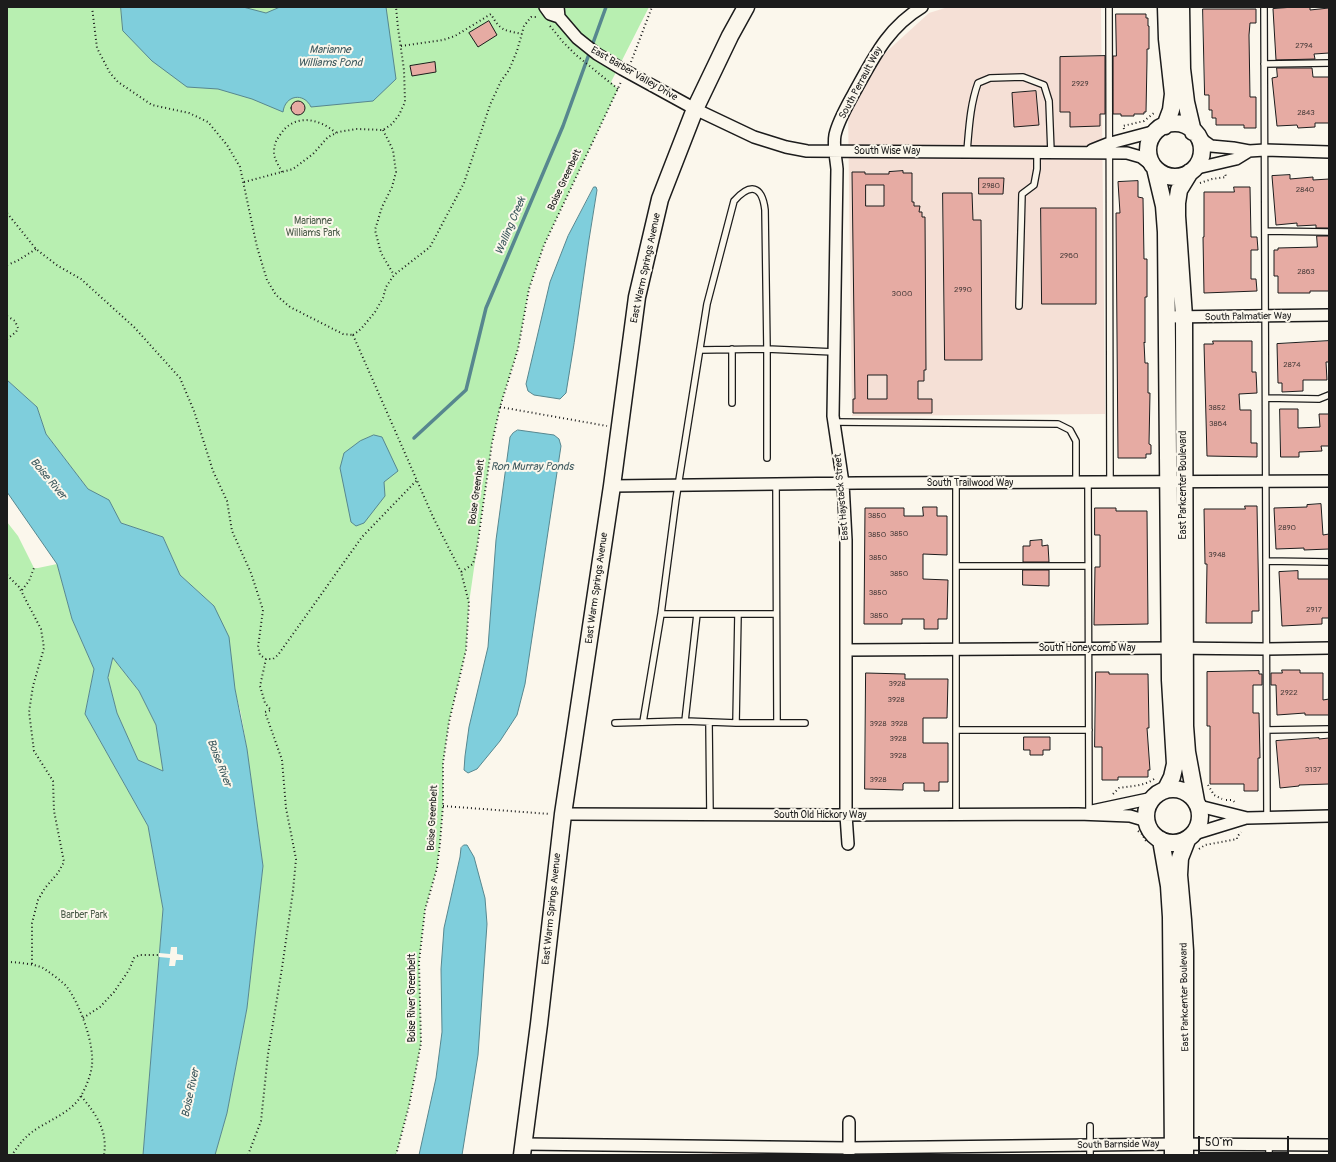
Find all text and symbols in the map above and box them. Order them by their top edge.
house number: 2794 [1295,41,1313,51]
water label: Marianne Williams Pond [298,43,362,69]
street label: East Barber Valley Drive [589,44,679,104]
street label: South Perrault Way [837,45,885,121]
house number: 2929 [1071,79,1089,89]
house number: 2843 [1297,108,1315,118]
street label: South Wise Way [854,145,920,157]
street label: Boise Greenbelt [546,148,584,212]
house number: 2980 [982,181,1000,191]
house number: 2840 [1296,185,1314,195]
water label: Walling Creek [493,195,529,257]
street label: East Warm Springs Avenue [628,212,664,324]
park label: Marianne Williams Park [286,215,340,238]
house number: 2960 [1060,251,1078,261]
house number: 2863 [1297,267,1315,277]
house number: 2990 [954,285,972,295]
house number: 3000 [892,289,912,299]
street label: South Palmatier Way [1205,310,1291,324]
house number: 2874 [1283,360,1301,370]
house number: 3852 [1208,403,1226,413]
house number: 3864 [1209,419,1227,429]
street label: East Parkcenter Boulevard [1177,431,1189,539]
street label: East Haystack Street [832,453,852,541]
water label: Boise River [27,456,69,502]
street label: Boise Greenbelt [466,459,488,525]
water label: Ron Murray Ponds [491,460,573,474]
street label: South Trailwood Way [927,477,1013,489]
house number: 3850 [868,511,886,521]
house number: 2890 [1278,523,1296,533]
house number: 3850 [890,529,908,539]
house number: 3850 [868,530,886,540]
street label: East Warm Springs Avenue [583,532,611,644]
house number: 3948 [1208,550,1226,560]
house number: 3850 [869,553,887,563]
house number: 3850 [890,569,908,579]
house number: 3850 [869,588,887,598]
house number: 2917 [1306,605,1322,615]
house number: 3850 [870,611,888,621]
street label: South Honeycomb Way [1038,642,1136,654]
house number: 3928 [888,679,906,689]
house number: 2922 [1280,688,1298,698]
house number: 3928 [887,695,905,705]
house number: 3928 [869,719,887,729]
house number: 3928 [890,719,908,729]
house number: 3928 [889,734,907,744]
water label: Boise River [204,737,234,789]
house number: 3928 [889,751,907,761]
house number: 3137 [1305,765,1321,775]
house number: 3928 [869,775,887,785]
street label: Boise Greenbelt [425,785,441,851]
street label: South Old Hickory Way [773,809,867,821]
street label: East Warm Springs Avenue [540,853,564,965]
park label: Barber Park [61,909,107,921]
street label: East Parkcenter Boulevard [1178,942,1192,1052]
street label: Boise River Greenbelt [406,954,418,1042]
water label: Boise River [179,1067,203,1119]
scale bar [1200,1128,1291,1154]
text: 50 m [1205,1135,1233,1150]
street label: South Barnside Way [1077,1138,1159,1152]

